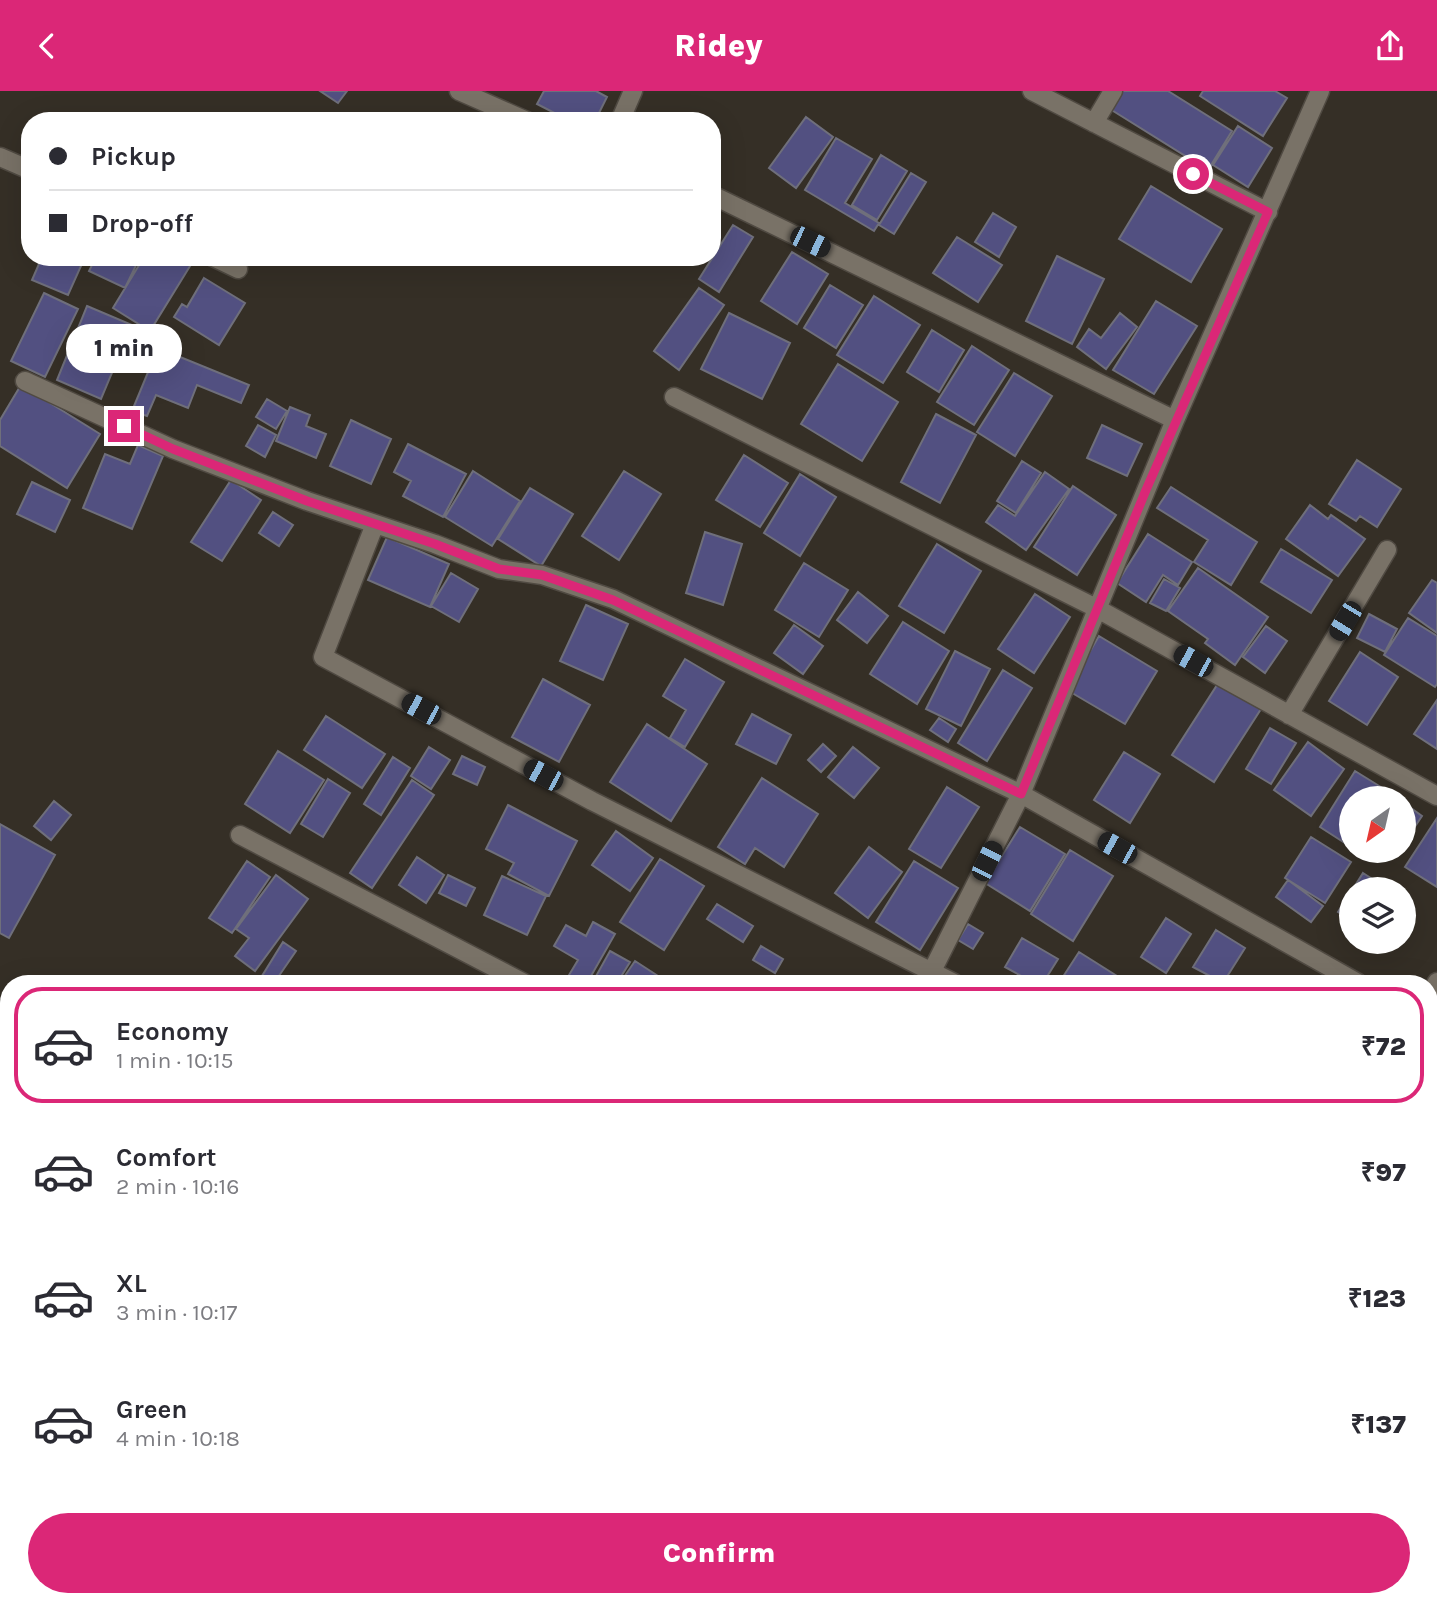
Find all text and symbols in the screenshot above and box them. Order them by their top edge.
icon: back [28,27,66,65]
text: Ridey [674,27,763,64]
icon: share [1371,27,1409,65]
text: Pickup [91,141,176,172]
route start [1177,158,1209,190]
text: Drop-off [91,208,193,239]
car [787,223,834,261]
callout: 1 min [66,324,182,373]
text: 1 min [94,335,154,362]
route end [108,410,140,442]
car [1326,598,1365,644]
car [1170,642,1217,680]
car [398,690,445,728]
car [520,756,567,794]
north arrow [1339,786,1416,863]
map controls [1339,786,1416,954]
car [1094,829,1141,867]
car [969,838,1006,884]
button: layers [1339,877,1416,954]
icon: car [32,1014,95,1077]
text: Economy [116,1016,228,1047]
text: ₹72 [1361,1031,1406,1062]
text: 1 min · 10:15 [116,1047,233,1074]
icon: car [32,1140,95,1203]
text: Comfort [116,1142,217,1173]
text: ₹97 [1361,1157,1406,1188]
text: 2 min · 10:16 [116,1173,239,1200]
icon: car [32,1266,95,1329]
text: XL [116,1268,147,1299]
text: ₹123 [1348,1283,1406,1314]
text: 3 min · 10:17 [116,1299,237,1326]
icon: car [32,1392,95,1455]
text: Green [116,1394,188,1425]
text: ₹137 [1350,1409,1406,1440]
text: 4 min · 10:18 [116,1425,240,1452]
button: Confirm [28,1513,1410,1593]

